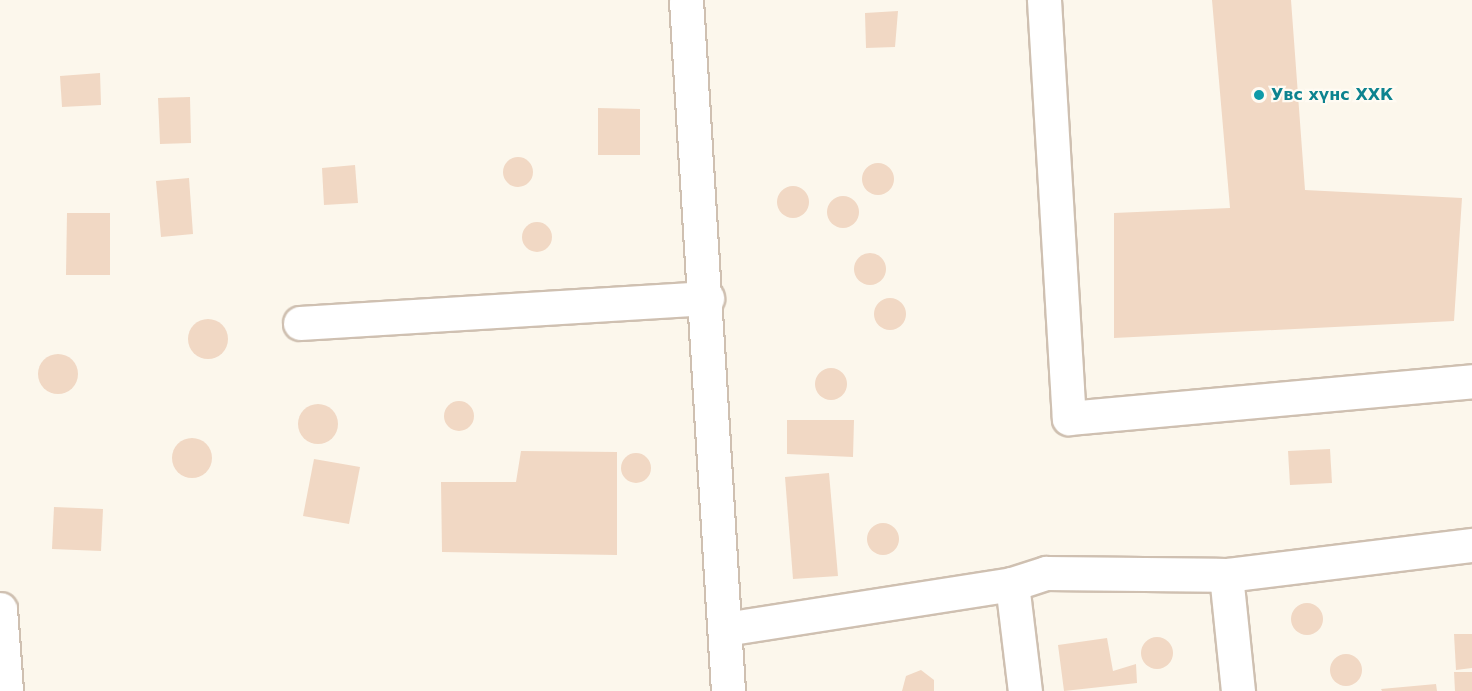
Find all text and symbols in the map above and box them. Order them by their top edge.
place label: Увс хүнс ХХК [1271,85,1393,105]
marker: Увс хүнс ХХК [1252,88,1266,102]

